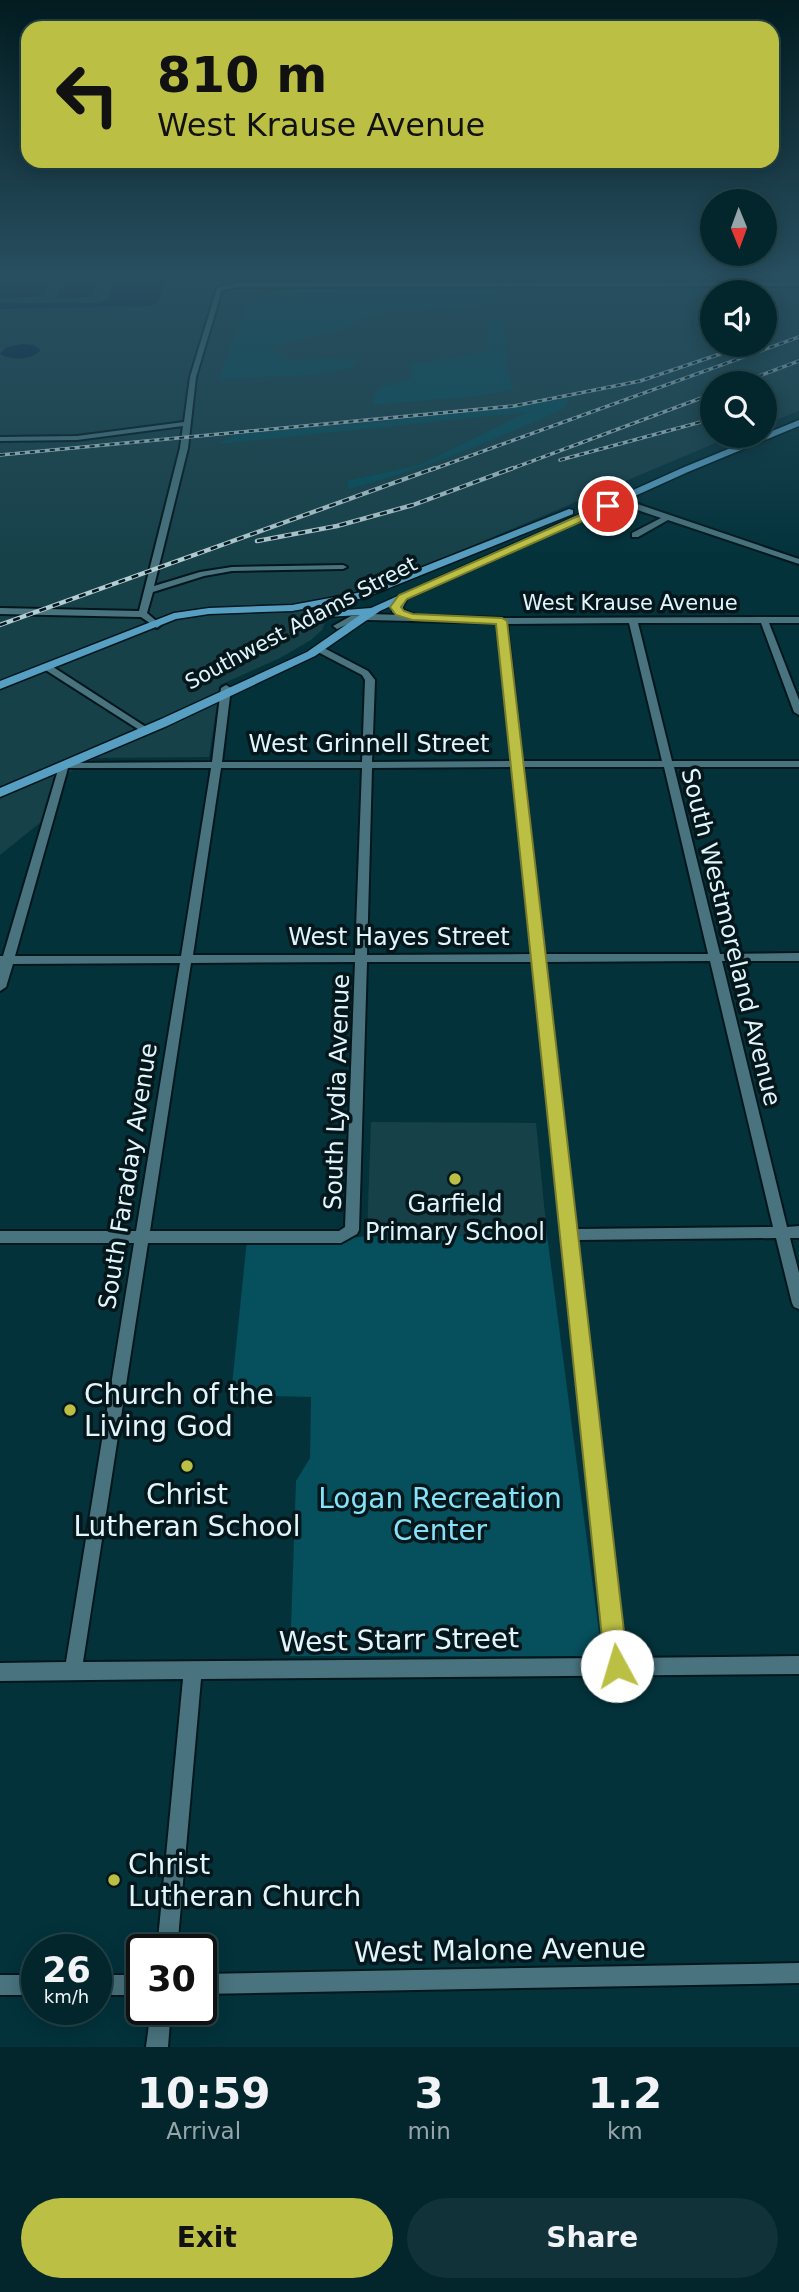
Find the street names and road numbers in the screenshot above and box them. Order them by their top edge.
street label: Southwest Adams Street [181,552,421,694]
street label: West Krause Avenue [522,591,738,615]
street label: West Grinnell Street [249,730,489,758]
street label: South Westmoreland Avenue [675,765,787,1109]
street label: West Hayes Street [288,923,510,951]
street label: South Lydia Avenue [319,974,355,1210]
street label: South Faraday Avenue [93,1041,163,1311]
street label: West Starr Street [279,1621,519,1659]
street label: West Malone Avenue [354,1931,646,1969]

